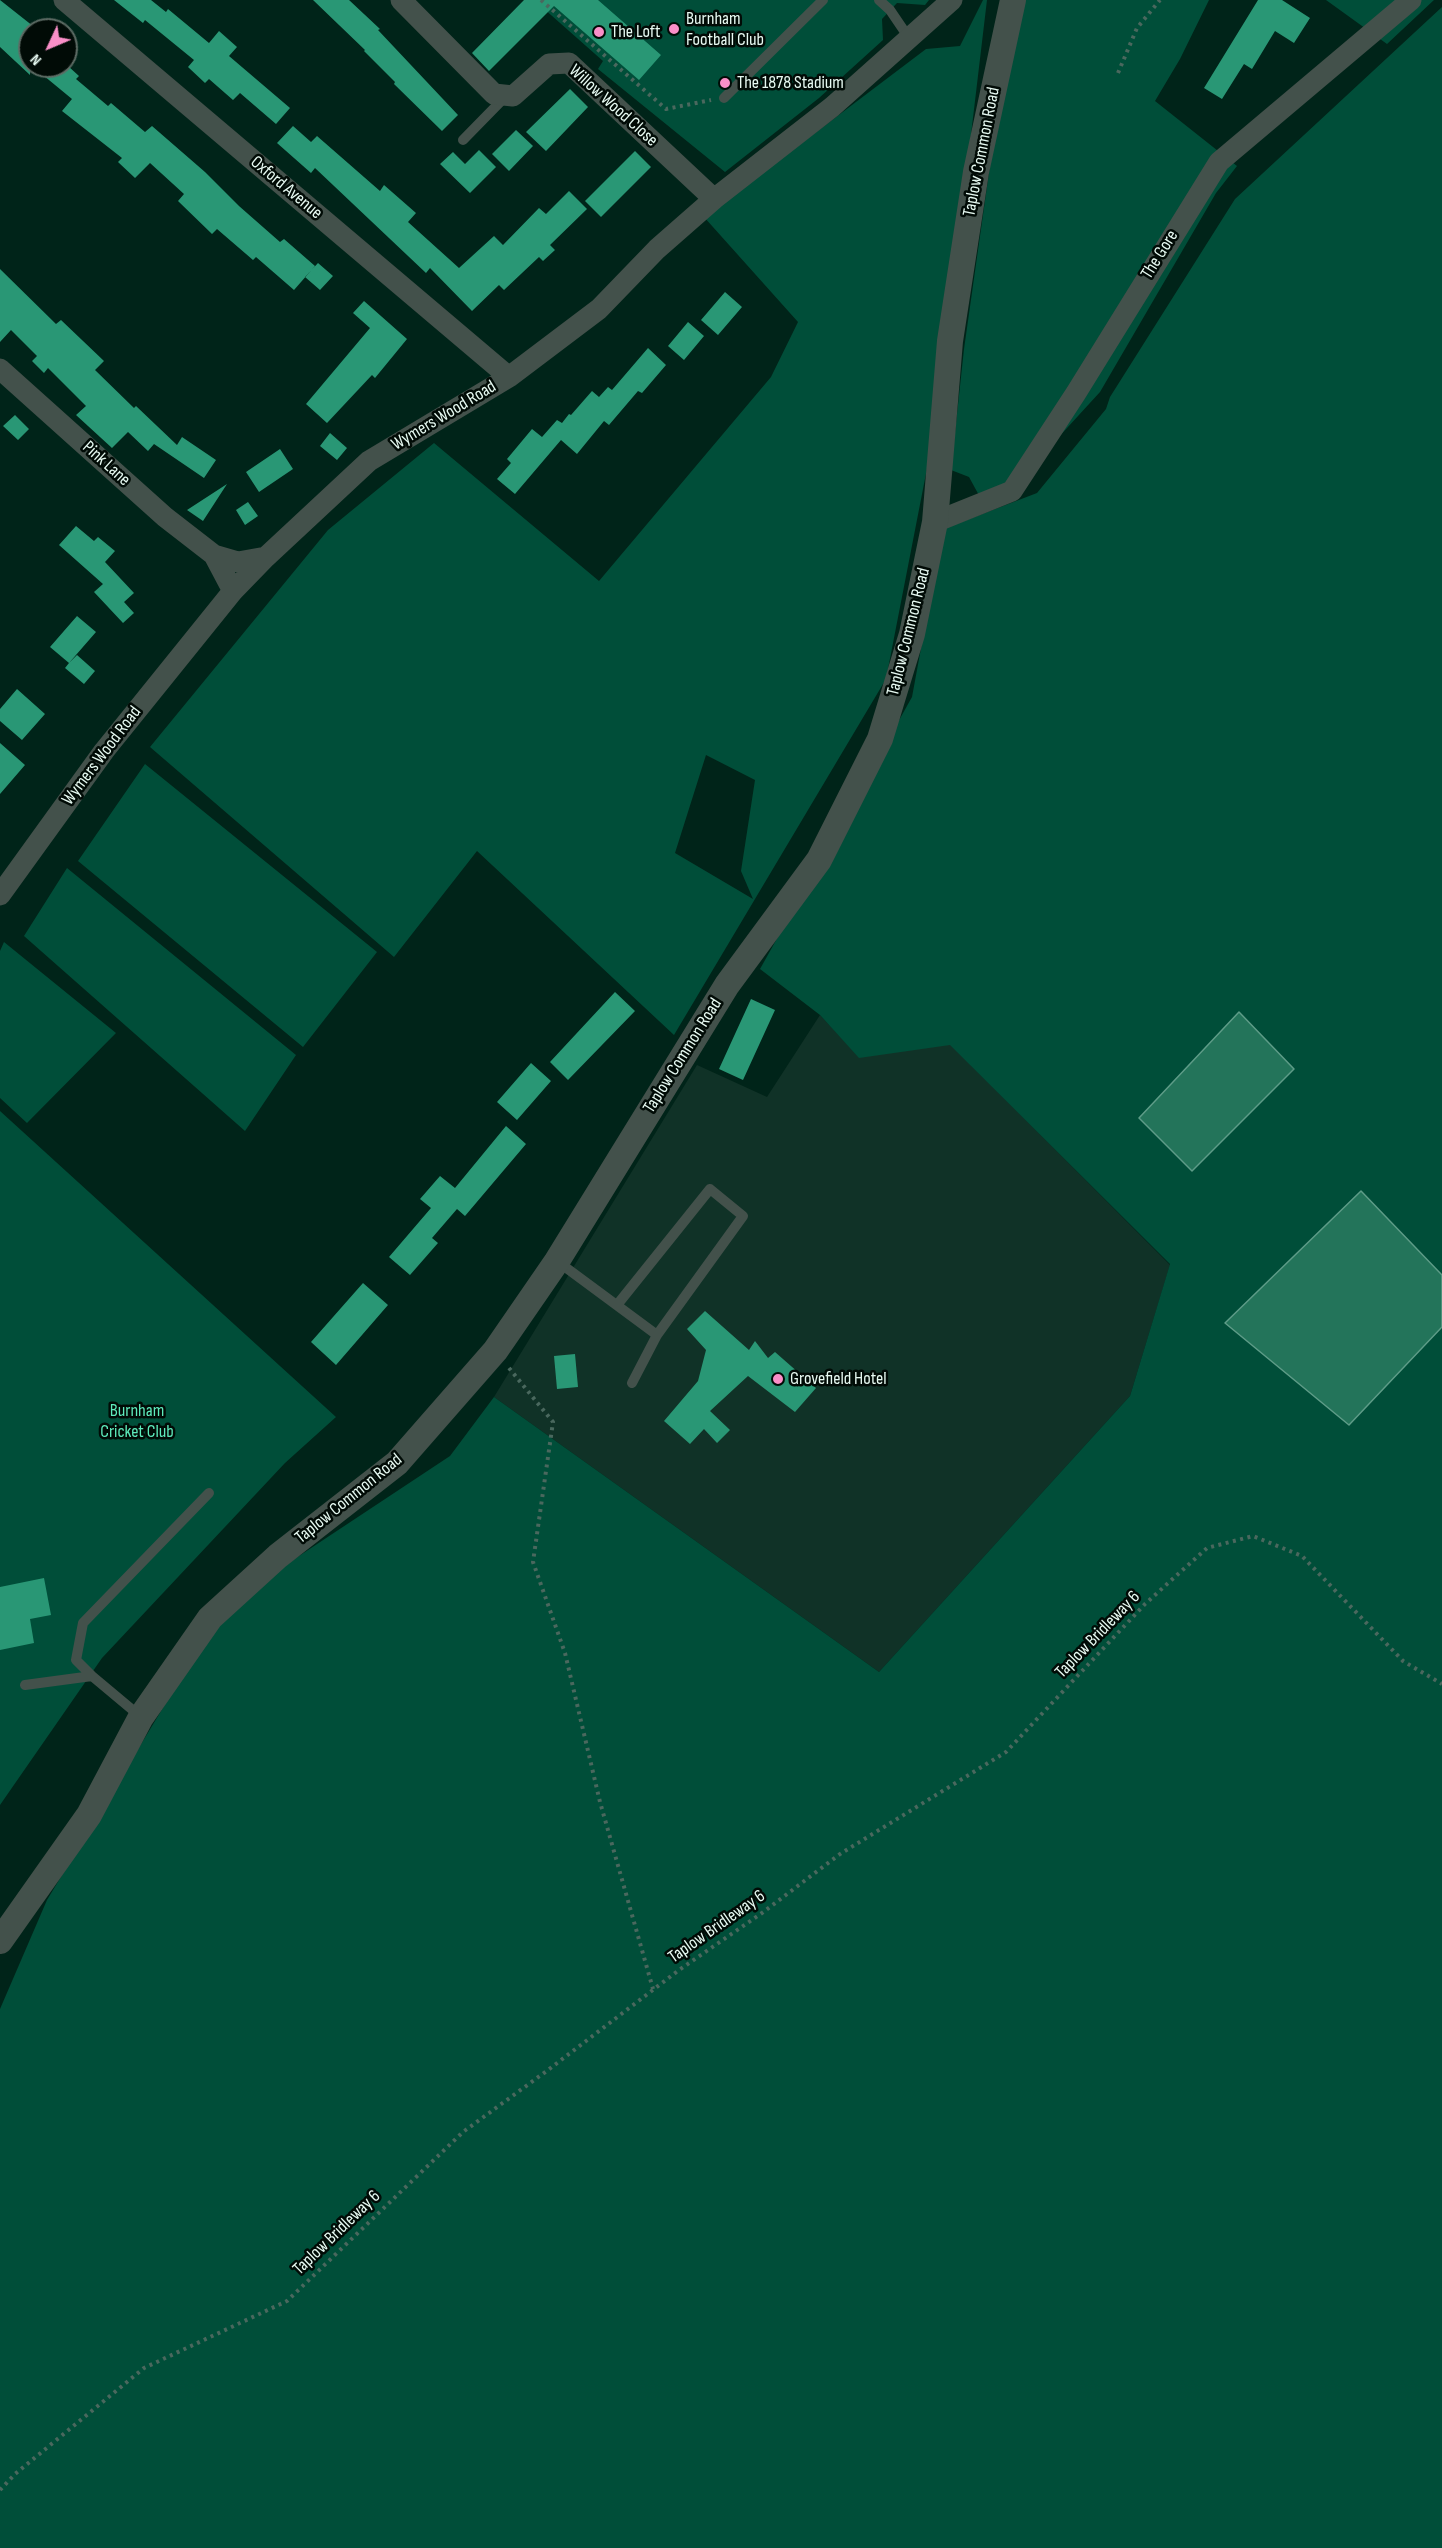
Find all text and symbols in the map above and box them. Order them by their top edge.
place label: Burnham Football Club [686,8,764,50]
north arrow [18,18,78,78]
place label: The Loft [611,21,660,43]
marker: Burnham Football Club [667,22,681,36]
marker: The Loft [592,25,606,39]
text: N [26,50,46,69]
street label: Willow Wood Close [564,60,662,152]
place label: The 1878 Stadium [737,72,844,94]
marker: The 1878 Stadium [718,76,732,90]
street label: Taplow Common Road [959,85,1005,219]
street label: Oxford Avenue [246,152,326,224]
street label: The Gore [1137,227,1183,283]
street label: Wymers Wood Road [388,376,500,456]
street label: Pink Lane [78,437,134,491]
street label: Taplow Common Road [883,566,935,698]
street label: Wymers Wood Road [58,702,146,810]
street label: Taplow Common Road [639,995,727,1117]
place label: Grovefield Hotel [790,1368,887,1390]
marker: Grovefield Hotel [771,1372,785,1386]
park label: Burnham Cricket Club [100,1400,174,1442]
street label: Taplow Common Road [291,1449,407,1549]
street label: Taplow Bridleway 6 [1051,1587,1145,1683]
street label: Taplow Bridleway 6 [664,1886,770,1968]
street label: Taplow Bridleway 6 [289,2186,385,2280]

